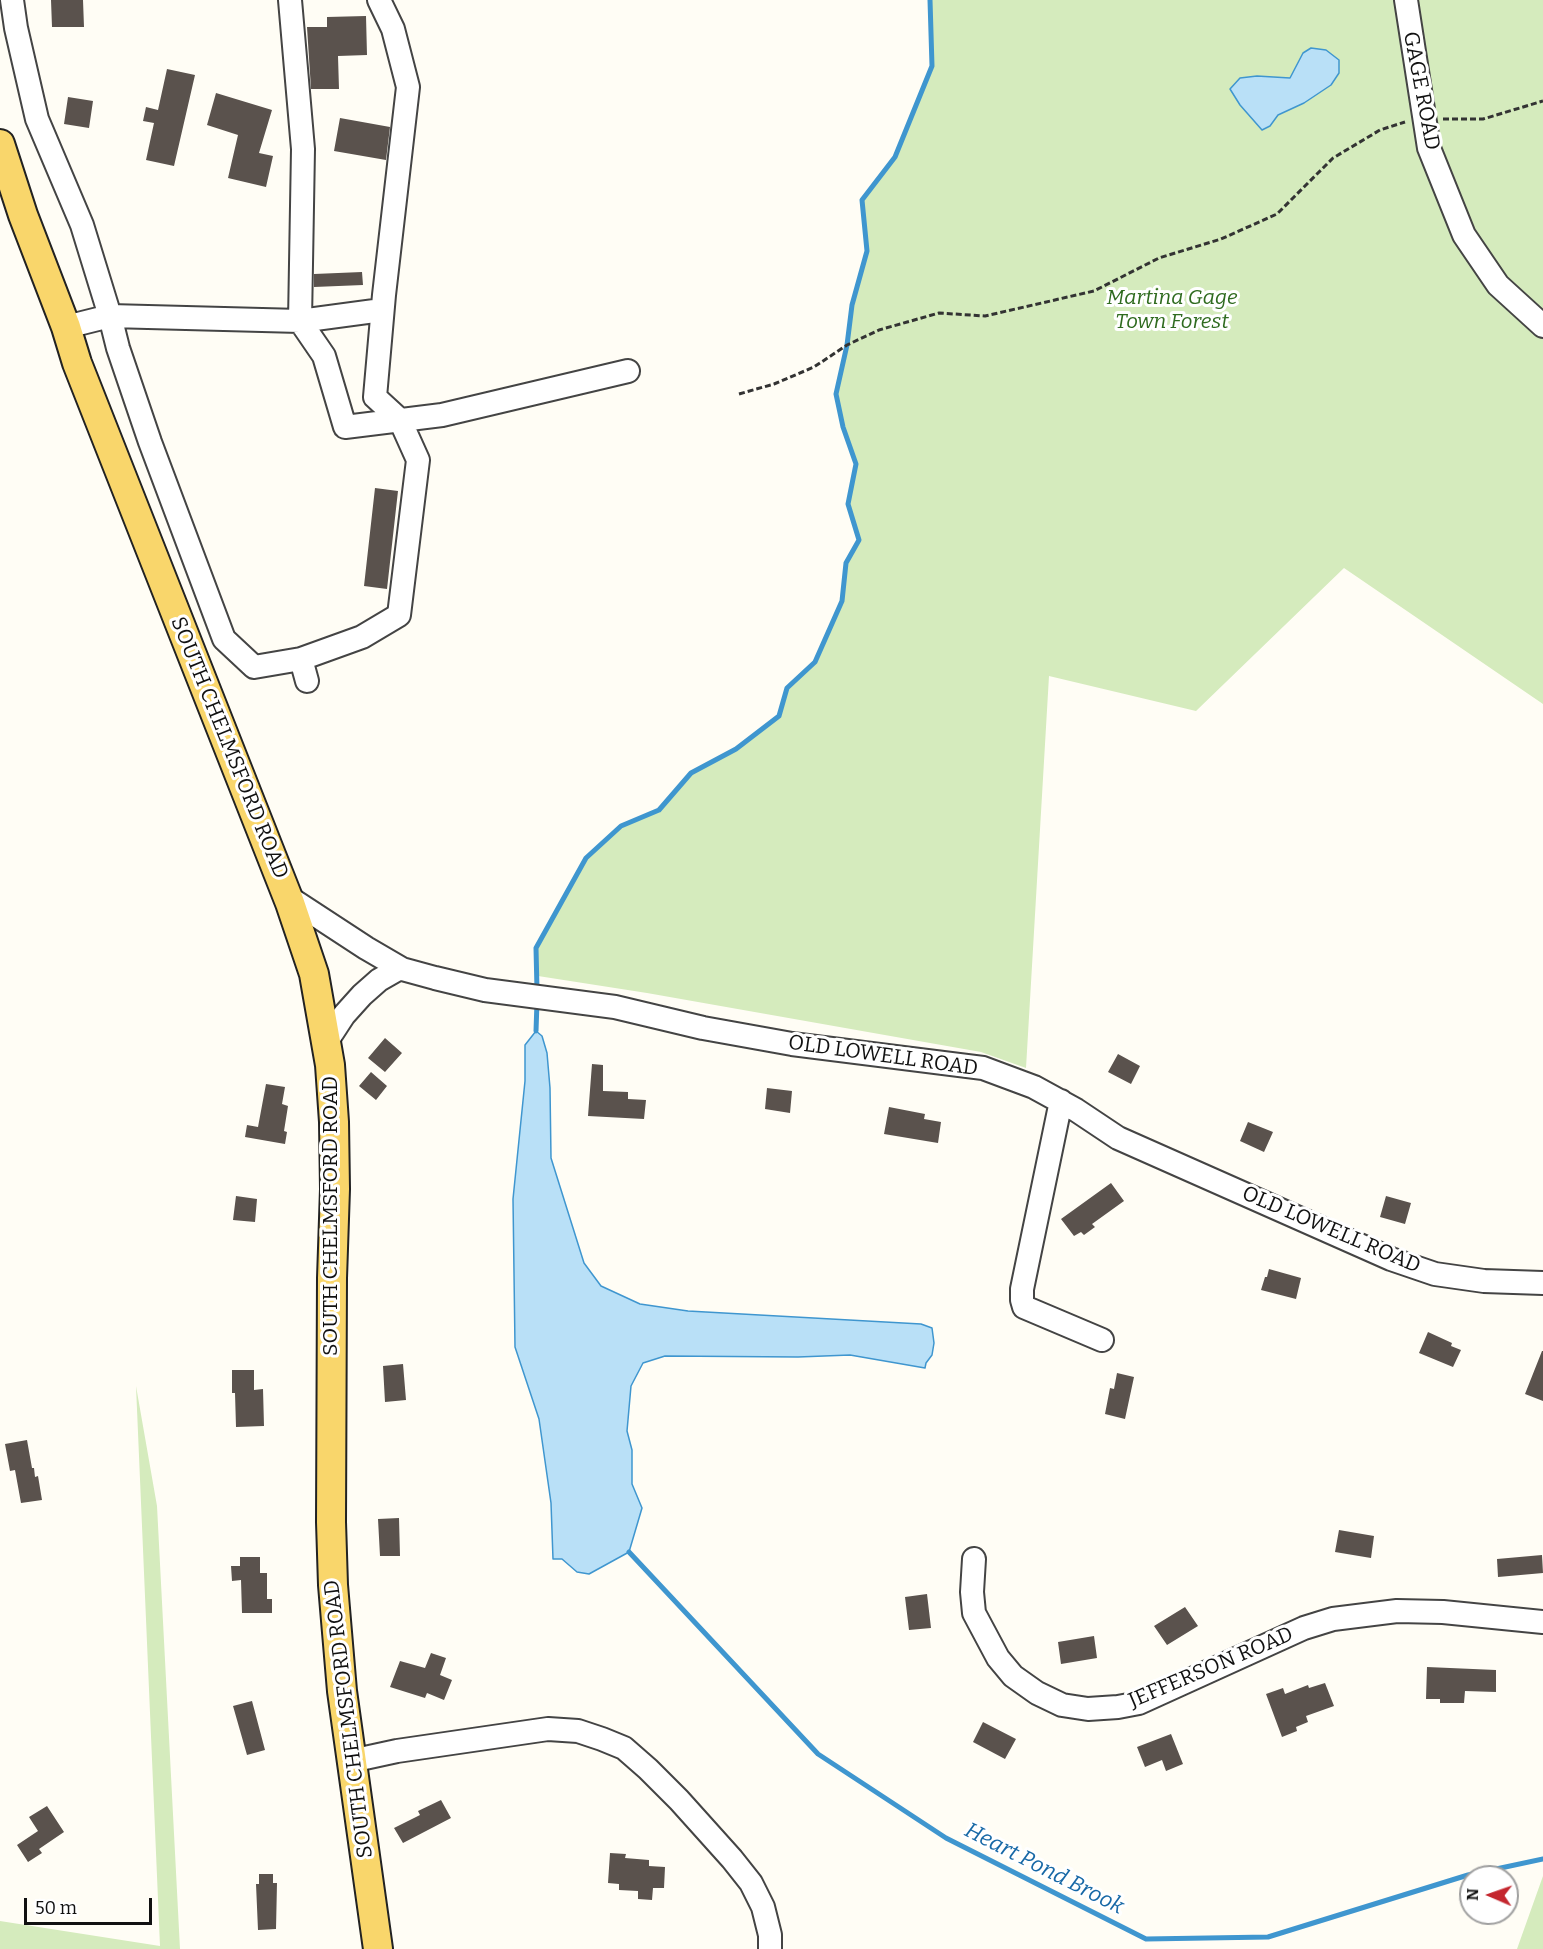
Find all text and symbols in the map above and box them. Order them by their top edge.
street label: GAGE ROAD [1397,30,1445,152]
park label: Martina Gage Town Forest [1106,285,1238,335]
street label: SOUTH CHELMSFORD ROAD [165,613,293,883]
street label: OLD LOWELL ROAD [787,1030,979,1082]
street label: SOUTH CHELMSFORD ROAD [318,1076,344,1356]
street label: OLD LOWELL ROAD [1238,1181,1424,1279]
street label: SOUTH CHELMSFORD ROAD [319,1578,379,1860]
street label: JEFFERSON ROAD [1125,1622,1297,1714]
water label: Heart Pond Brook [960,1817,1128,1921]
north arrow [1459,1865,1519,1925]
scale bar [27,1886,154,1924]
text: N [1463,1888,1482,1901]
text: 50 m [35,1897,77,1919]

